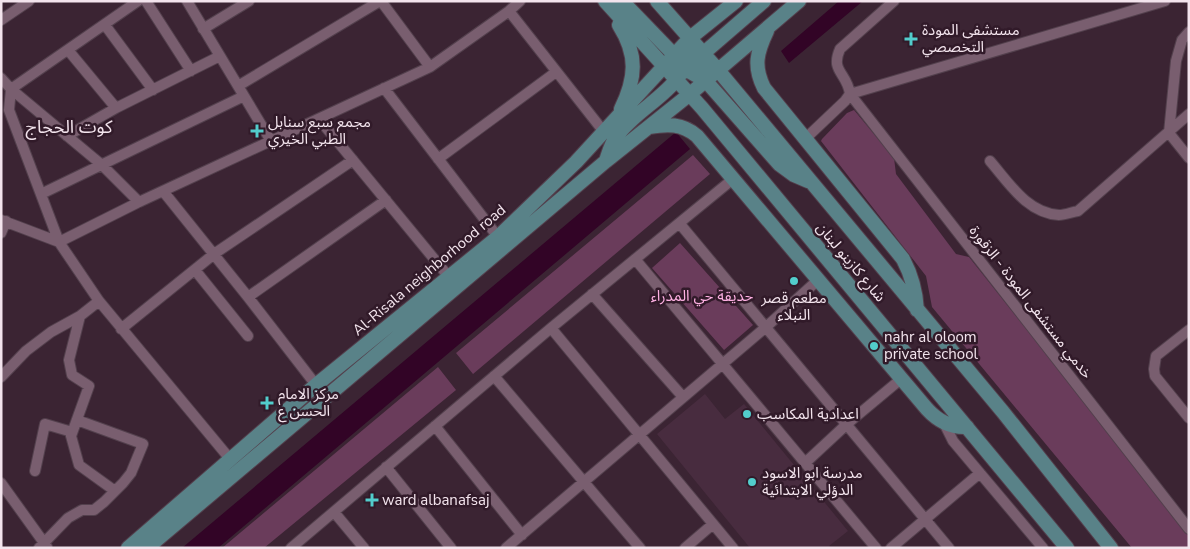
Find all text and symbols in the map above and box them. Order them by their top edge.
place label: مستشفى المودة التخصصي [922,20,1020,58]
marker: مستشفى المودة التخصصي [904,32,918,46]
place label: مجمع سبع سنابل الطبي الخيري [268,112,371,150]
district label: كوت الحجاج [25,115,113,140]
marker: مجمع سبع سنابل الطبي الخيري [250,124,264,138]
street label: Al-Risala neighborhood road [348,200,510,340]
street label: شارع كازينو لبنان [810,218,890,307]
street label: خدمي مستشفى المودة - الزقورة [964,221,1097,384]
marker: مطعم قصر النبلاء [788,275,800,287]
park label: حديقة حي المدراء [651,286,753,307]
place label: مطعم قصر النبلاء [760,288,827,325]
place label: nahr al oloom private school [884,327,978,364]
marker: nahr al oloom private school [868,340,880,352]
place label: مركز الامام الحسن ع [278,384,339,423]
marker: مركز الامام الحسن ع [260,396,274,410]
place label: اعدادية المكاسب [757,404,859,424]
marker: اعدادية المكاسب [741,408,753,420]
place label: مدرسة ابو الاسود الدؤلي الابتدائية [762,463,863,501]
marker: مدرسة ابو الاسود الدؤلي الابتدائية [746,476,758,488]
place label: ward albanafsaj [382,490,489,510]
marker: ward albanafsaj [366,494,378,506]

